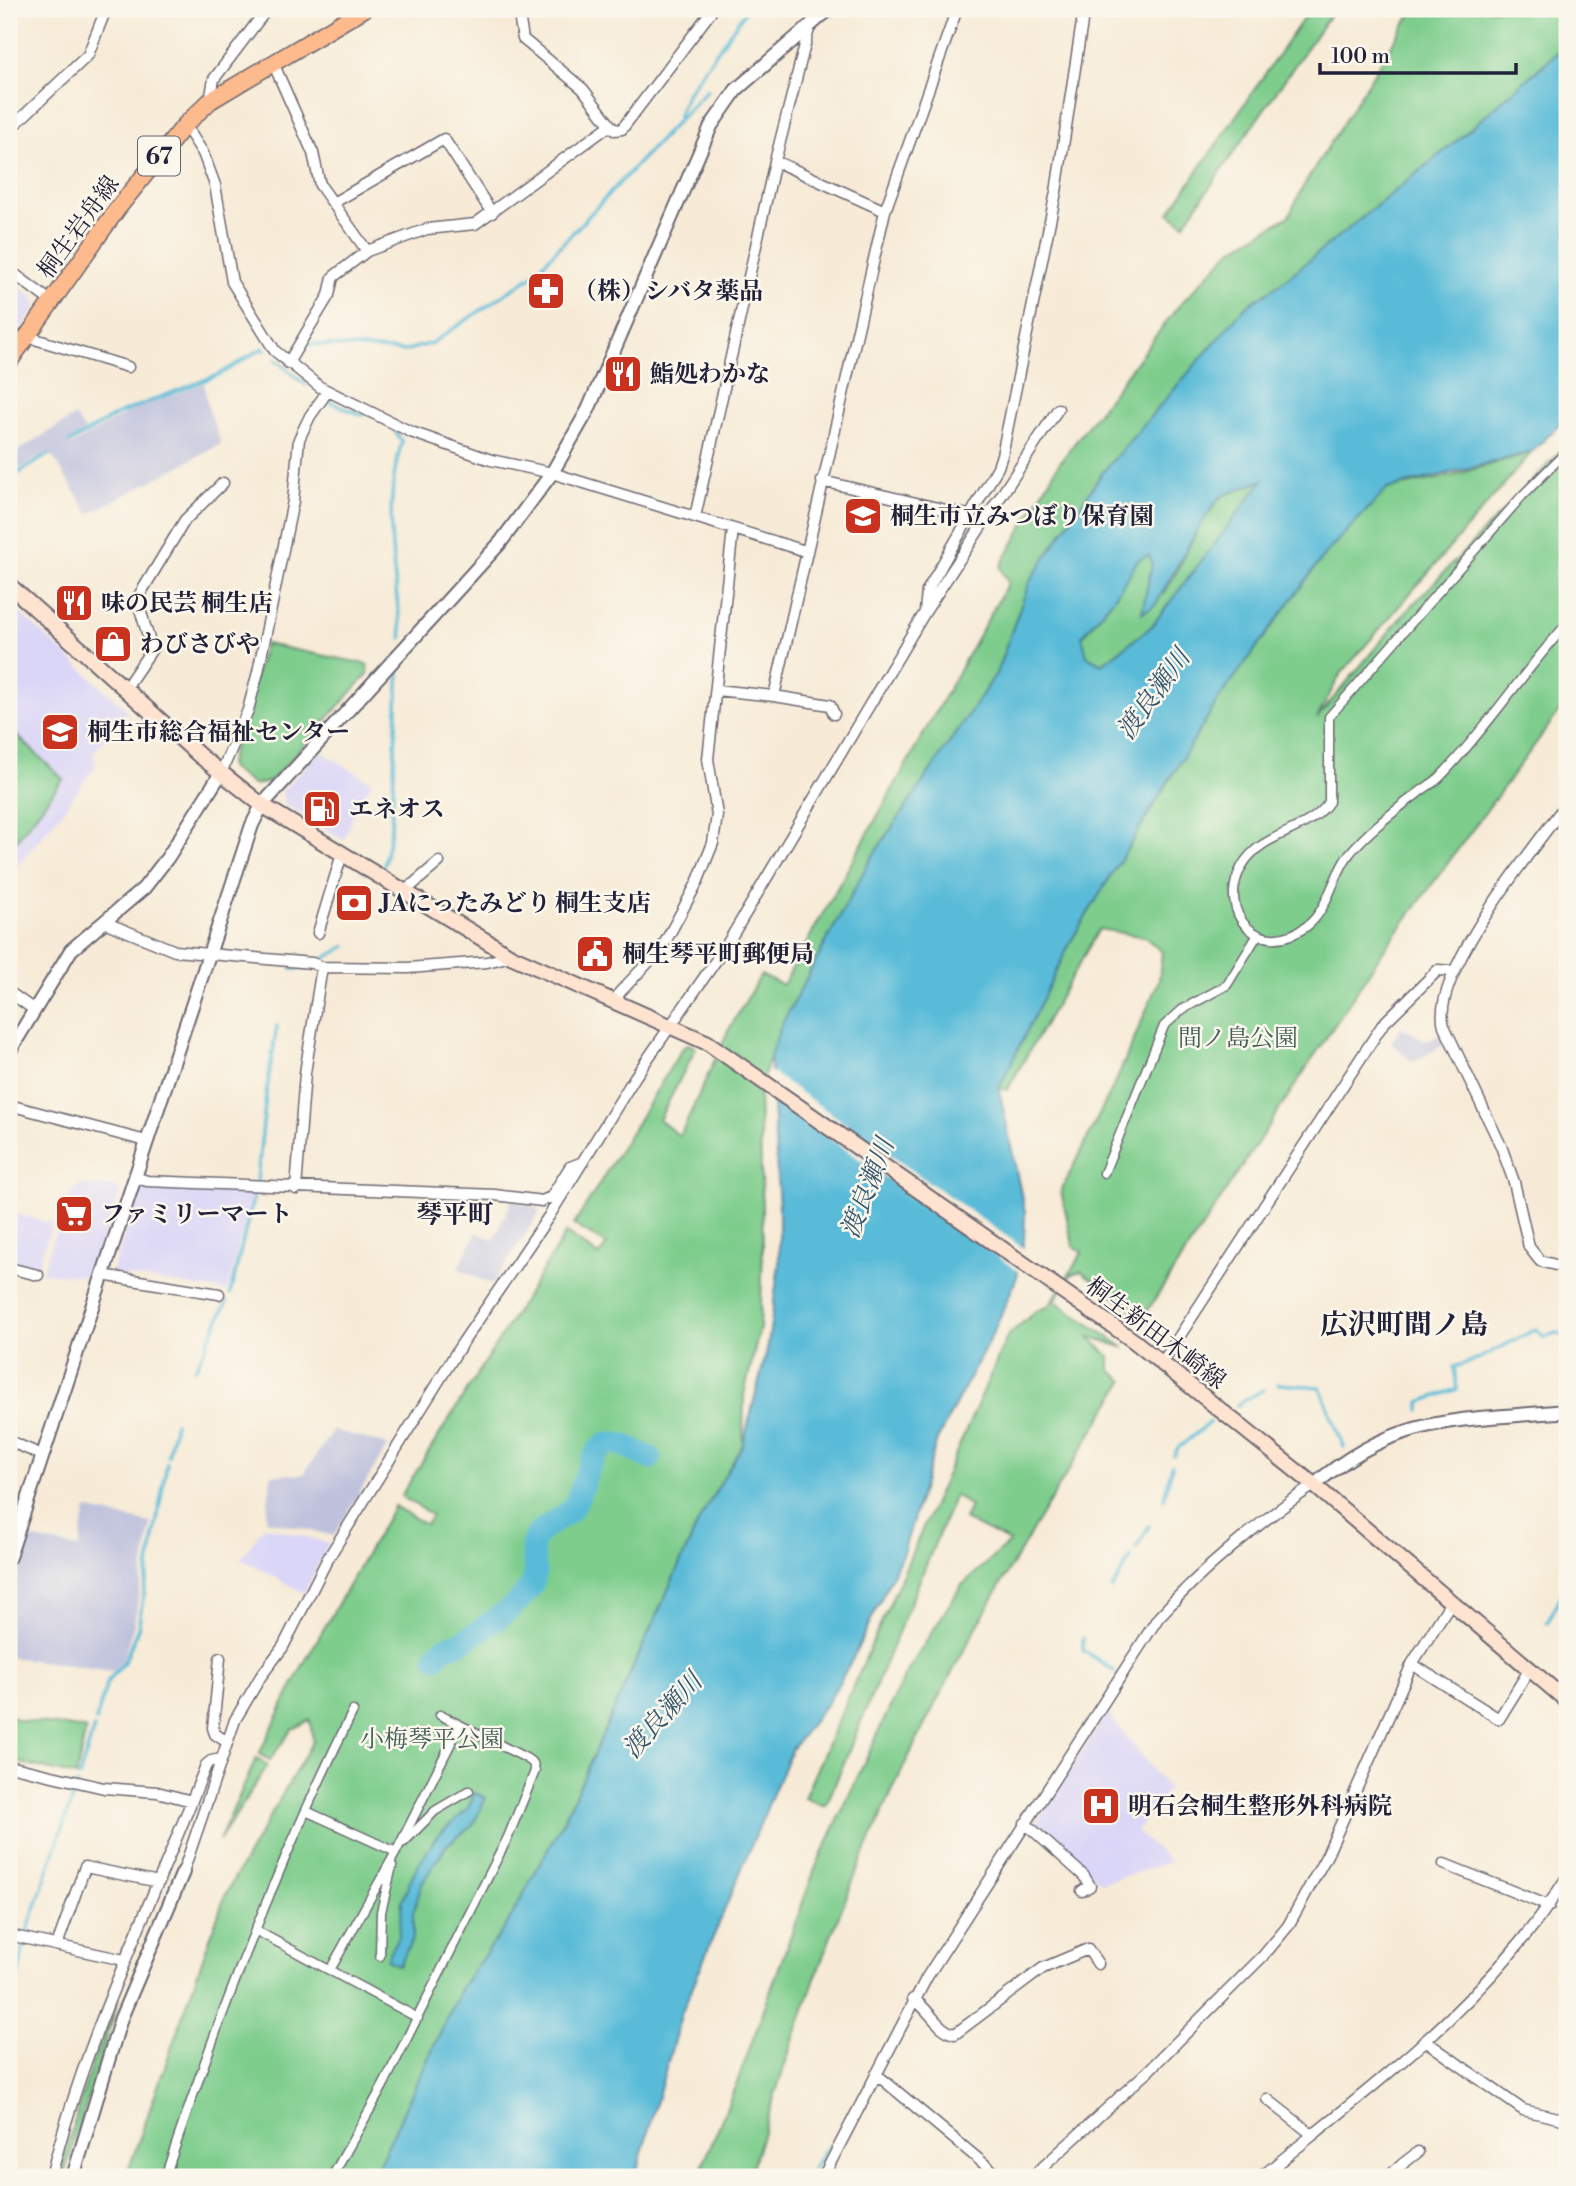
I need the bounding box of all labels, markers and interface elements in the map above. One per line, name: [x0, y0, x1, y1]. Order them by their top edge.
scale bar: [1320, 32, 1516, 76]
text: 100 m: [1331, 44, 1390, 70]
road number: 67: [138, 136, 180, 176]
street label: 桐生岩舟線: [31, 170, 126, 285]
pharmacy icon: （株）シバタ薬品: [525, 270, 567, 312]
place label: （株）シバタ薬品: [573, 277, 763, 307]
restaurant icon: 鮨処わかな: [602, 353, 644, 395]
place label: 鮨処わかな: [650, 360, 770, 390]
school or university icon: 桐生市立みつぼり保育園: [842, 495, 884, 537]
place label: 桐生市立みつぼり保育園: [890, 502, 1154, 532]
restaurant icon: 味の民芸 桐生店: [53, 582, 95, 624]
place label: 味の民芸 桐生店: [101, 589, 273, 619]
shop icon: わびさびや: [92, 623, 134, 665]
place label: わびさびや: [140, 630, 260, 660]
water label: 渡良瀬川: [1110, 641, 1199, 746]
school or university icon: 桐生市総合福祉センター: [39, 711, 81, 753]
place label: 桐生市総合福祉センター: [87, 718, 350, 748]
fuel station icon: エネオス: [301, 788, 343, 830]
place label: エネオス: [349, 795, 445, 825]
bank icon: JAにったみどり 桐生支店: [333, 882, 375, 924]
place label: JAにったみどり 桐生支店: [378, 889, 651, 919]
public building icon: 桐生琴平町郵便局: [574, 933, 616, 975]
place label: 桐生琴平町郵便局: [622, 940, 814, 970]
park label: 間ノ島公園: [1178, 1024, 1298, 1054]
water label: 渡良瀬川: [834, 1131, 903, 1243]
supermarket icon: ファミリーマート: [53, 1193, 95, 1235]
district label: 琴平町: [416, 1199, 494, 1231]
place label: ファミリーマート: [101, 1200, 293, 1230]
street label: 桐生新田木崎線: [1079, 1271, 1232, 1396]
district label: 広沢町間ノ島: [1320, 1308, 1488, 1343]
water label: 渡良瀬川: [616, 1664, 711, 1765]
park label: 小梅琴平公園: [360, 1725, 504, 1755]
hospital icon: 明石会桐生整形外科病院: [1080, 1785, 1122, 1827]
place label: 明石会桐生整形外科病院: [1128, 1792, 1392, 1822]

